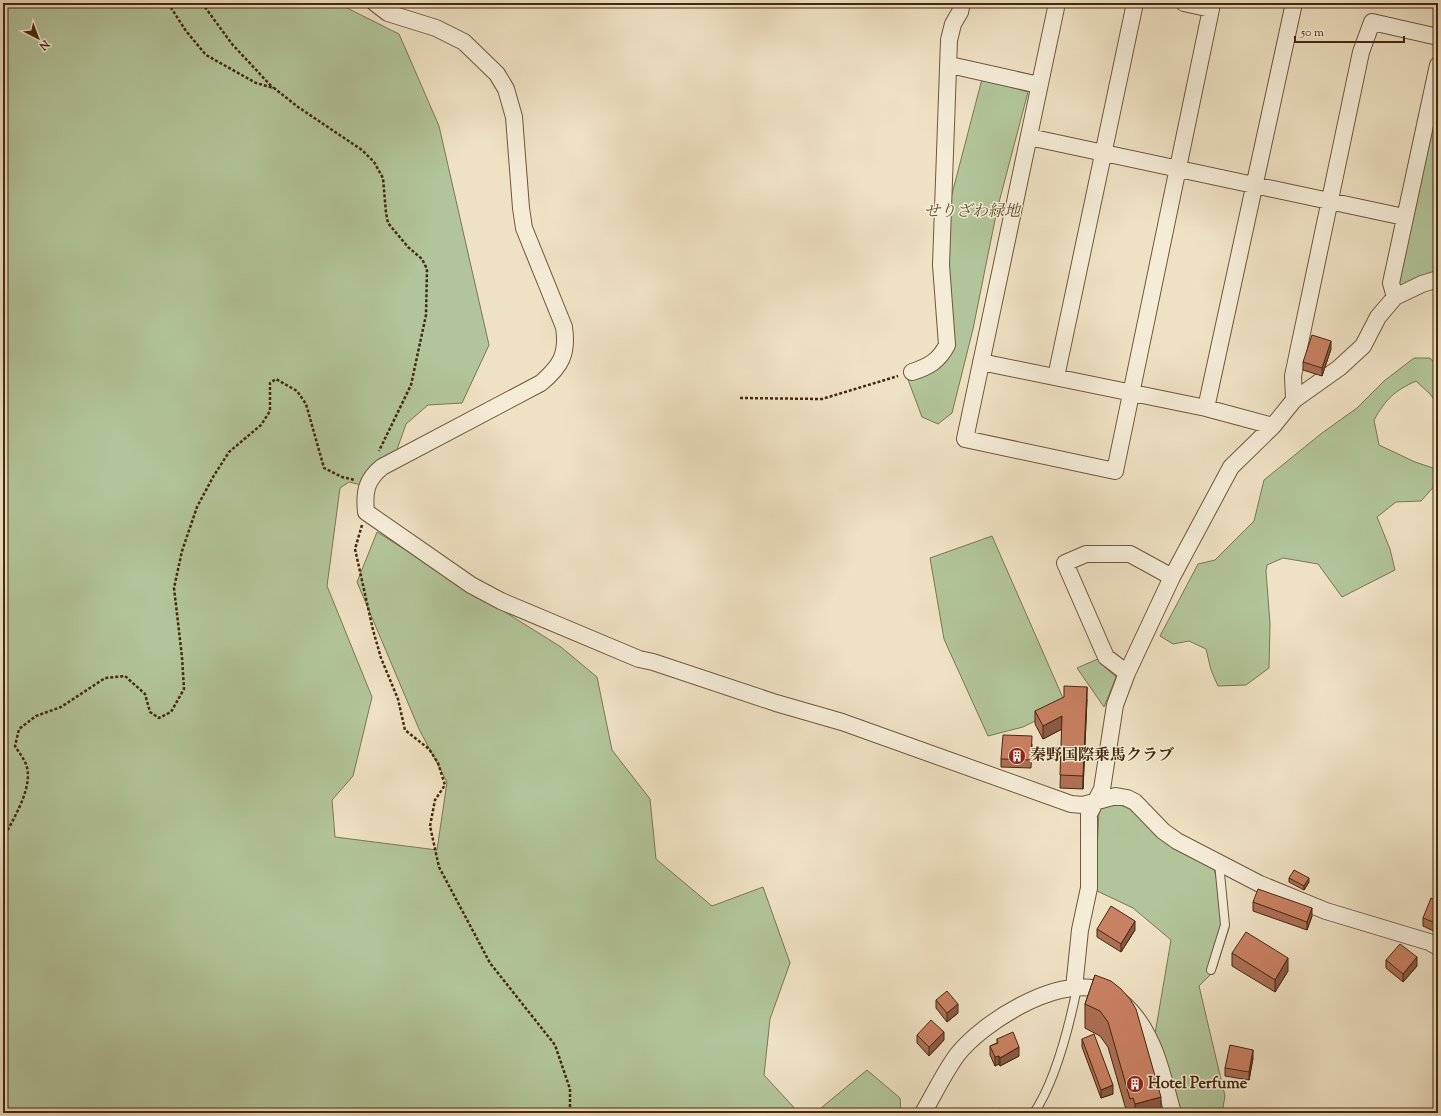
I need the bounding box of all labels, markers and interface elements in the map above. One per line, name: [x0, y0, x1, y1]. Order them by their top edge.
north arrow: [18, 18, 58, 58]
scale bar: [1295, 18, 1404, 44]
text: 50 m: [1300, 24, 1324, 42]
text: N: [35, 35, 53, 54]
park label: せりざわ緑地: [924, 201, 1022, 224]
place label: 秦野国際乗馬クラブ: [1030, 745, 1174, 768]
building icon: 秦野国際乗馬クラブ: [1007, 746, 1027, 766]
place label: Hotel Perfume: [1148, 1073, 1248, 1096]
building icon: Hotel Perfume: [1125, 1074, 1145, 1094]

